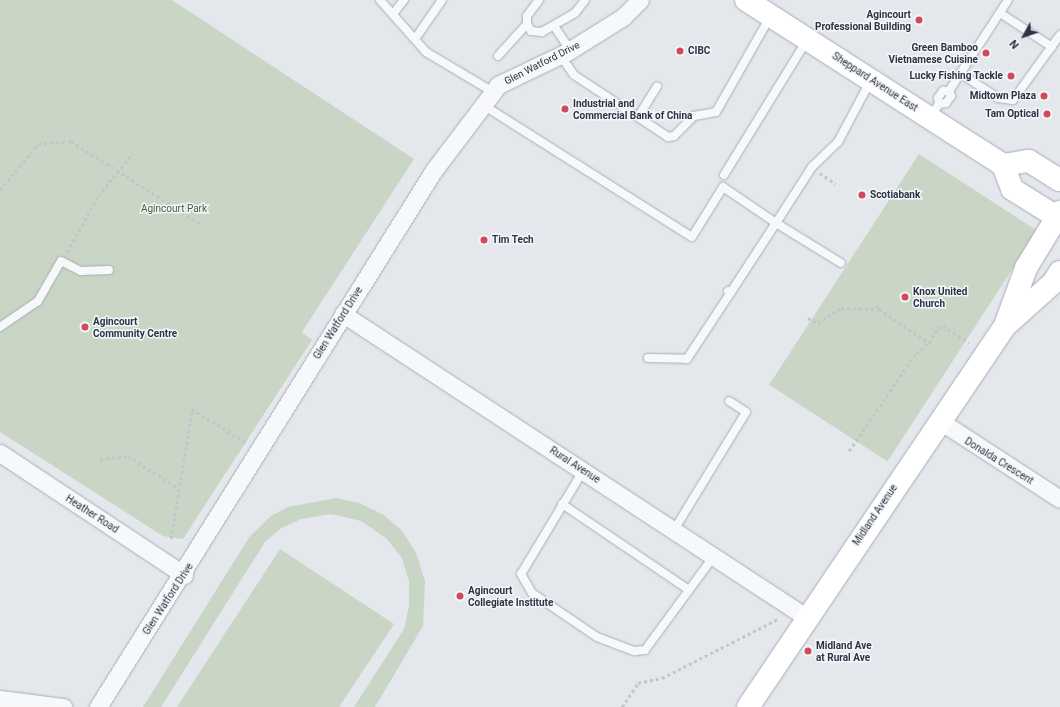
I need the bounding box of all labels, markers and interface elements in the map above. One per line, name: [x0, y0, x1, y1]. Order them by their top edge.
place label: Agincourt Professional Building: [815, 8, 911, 32]
marker: Agincourt Professional Building: [914, 15, 924, 25]
north arrow: [1004, 16, 1044, 56]
text: N: [1007, 37, 1022, 51]
street label: Glen Watford Drive: [502, 39, 582, 87]
place label: Green Bamboo Vietnamese Cuisine: [888, 41, 978, 64]
place label: CIBC: [688, 45, 710, 57]
marker: CIBC: [675, 46, 685, 56]
marker: Green Bamboo Vietnamese Cuisine: [981, 48, 991, 58]
street label: Sheppard Avenue East: [830, 50, 920, 114]
place label: Lucky Fishing Tackle: [909, 70, 1003, 82]
marker: Lucky Fishing Tackle: [1006, 71, 1016, 81]
place label: Midtown Plaza: [970, 90, 1036, 102]
marker: Midtown Plaza: [1039, 91, 1049, 101]
place label: Industrial and Commercial Bank of China: [573, 97, 692, 120]
marker: Industrial and Commercial Bank of China: [560, 104, 570, 114]
place label: Tam Optical: [985, 108, 1039, 120]
marker: Tam Optical: [1042, 109, 1052, 119]
place label: Scotiabank: [870, 189, 920, 201]
marker: Scotiabank: [857, 190, 867, 200]
park label: Agincourt Park: [141, 203, 207, 215]
place label: Tim Tech: [492, 234, 534, 246]
marker: Tim Tech: [479, 235, 489, 245]
street label: Glen Watford Drive: [311, 285, 365, 361]
place label: Knox United Church: [913, 285, 967, 308]
marker: Knox United Church: [900, 292, 910, 302]
place label: Agincourt Community Centre: [93, 315, 177, 338]
marker: Agincourt Community Centre: [80, 322, 90, 332]
street label: Donalda Crescent: [962, 435, 1036, 487]
street label: Rural Avenue: [547, 444, 603, 486]
street label: Midland Avenue: [850, 482, 900, 548]
street label: Heather Road: [63, 492, 121, 536]
street label: Glen Watford Drive: [140, 561, 196, 637]
place label: Agincourt Collegiate Institute: [468, 584, 553, 608]
marker: Agincourt Collegiate Institute: [455, 591, 465, 601]
place label: Midland Ave at Rural Ave: [816, 639, 872, 662]
marker: Midland Ave at Rural Ave: [803, 646, 813, 656]

